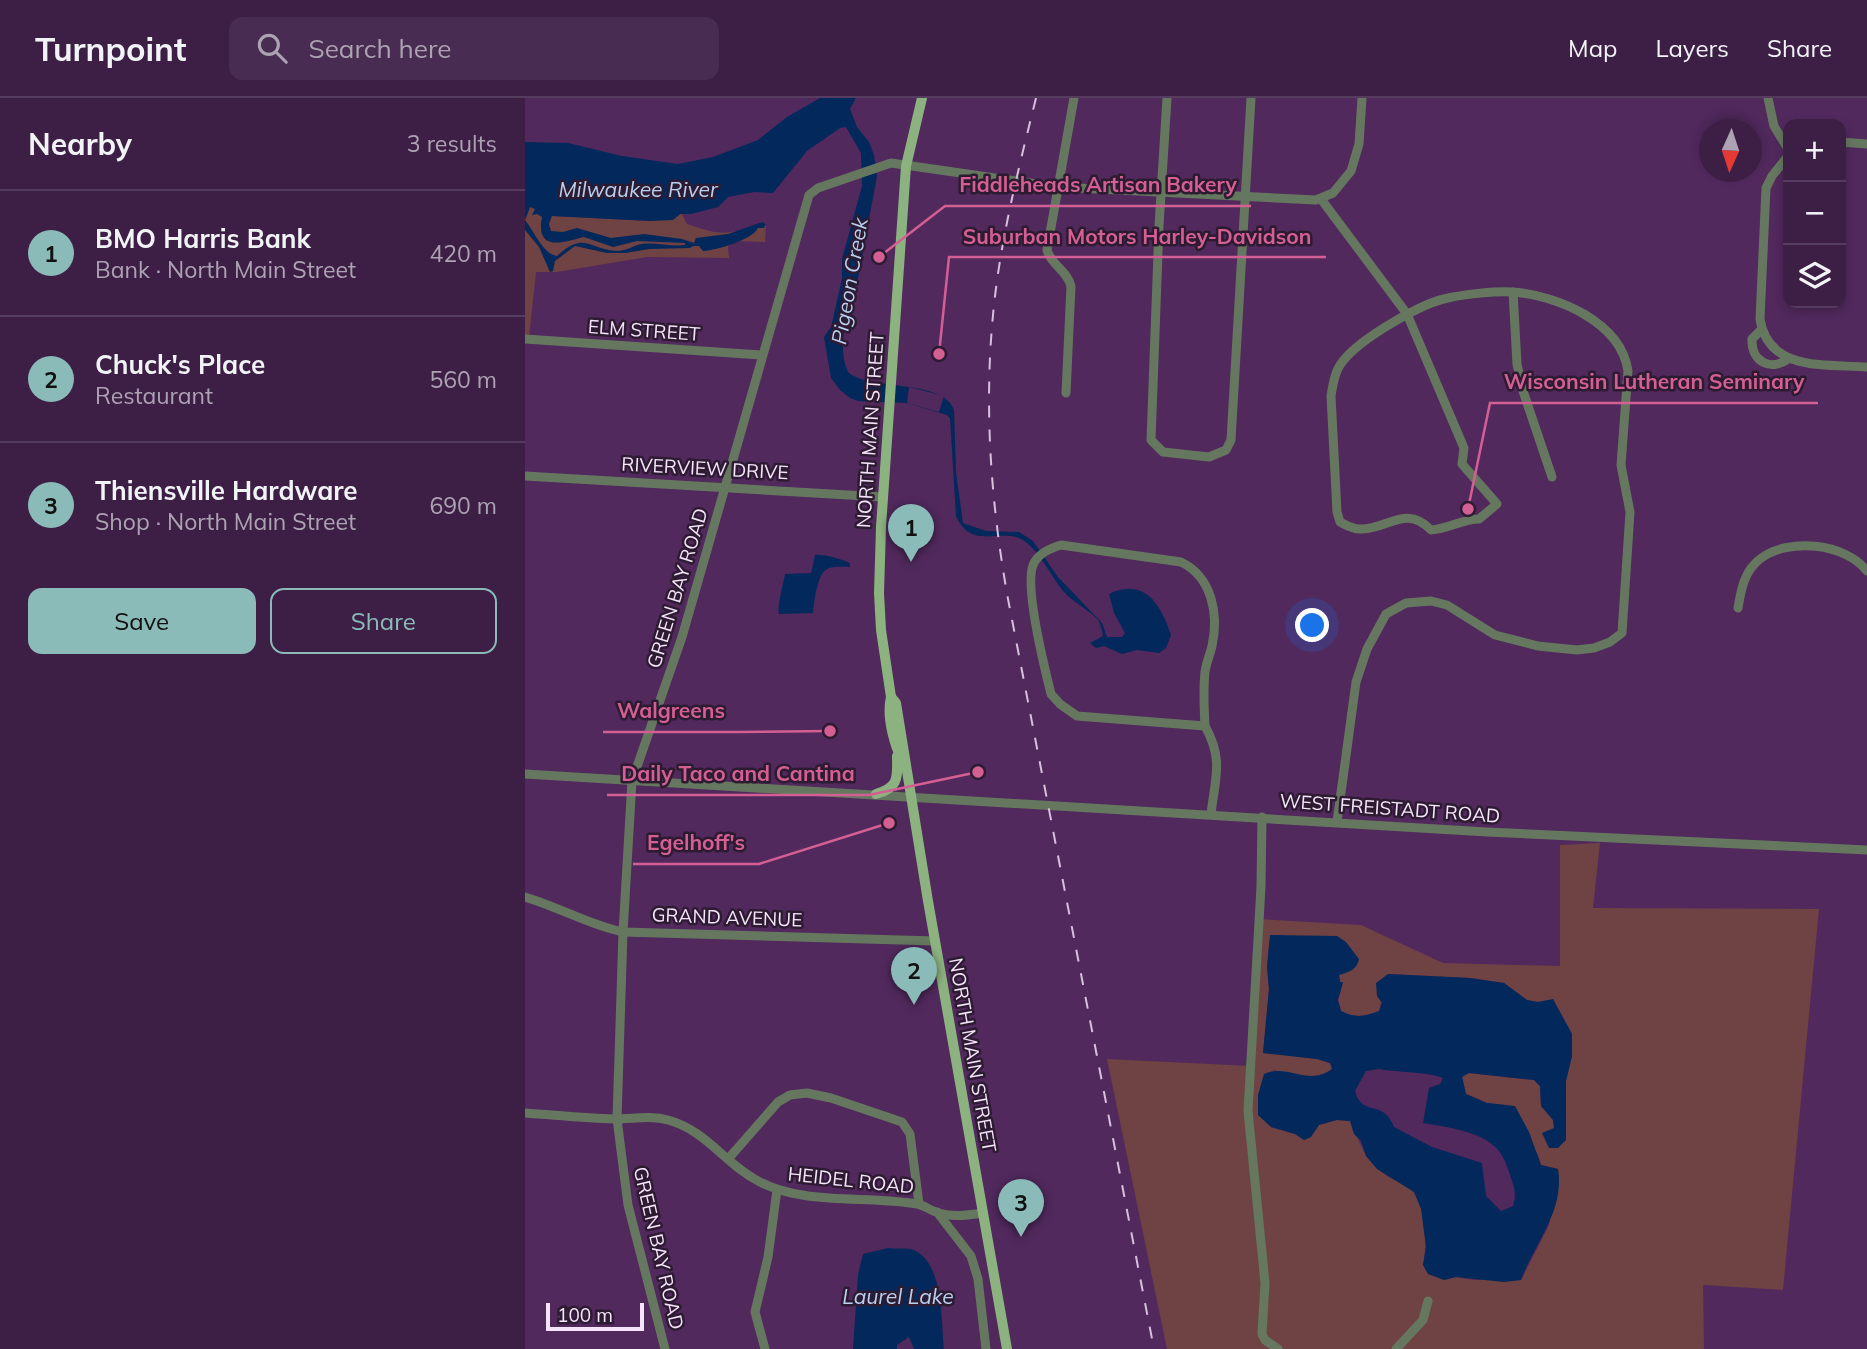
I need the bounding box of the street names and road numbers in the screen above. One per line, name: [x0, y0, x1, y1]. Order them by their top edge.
street label: ELM STREET: [587, 314, 701, 346]
street label: NORTH MAIN STREET: [851, 331, 889, 529]
street label: RIVERVIEW DRIVE: [621, 452, 789, 484]
street label: GREEN BAY ROAD: [641, 505, 713, 671]
street label: WEST FREISTADT ROAD: [1279, 788, 1501, 828]
street label: GRAND AVENUE: [651, 902, 803, 932]
street label: NORTH MAIN STREET: [944, 956, 1002, 1154]
street label: HEIDEL ROAD: [787, 1161, 915, 1199]
street label: GREEN BAY ROAD: [629, 1164, 689, 1332]

